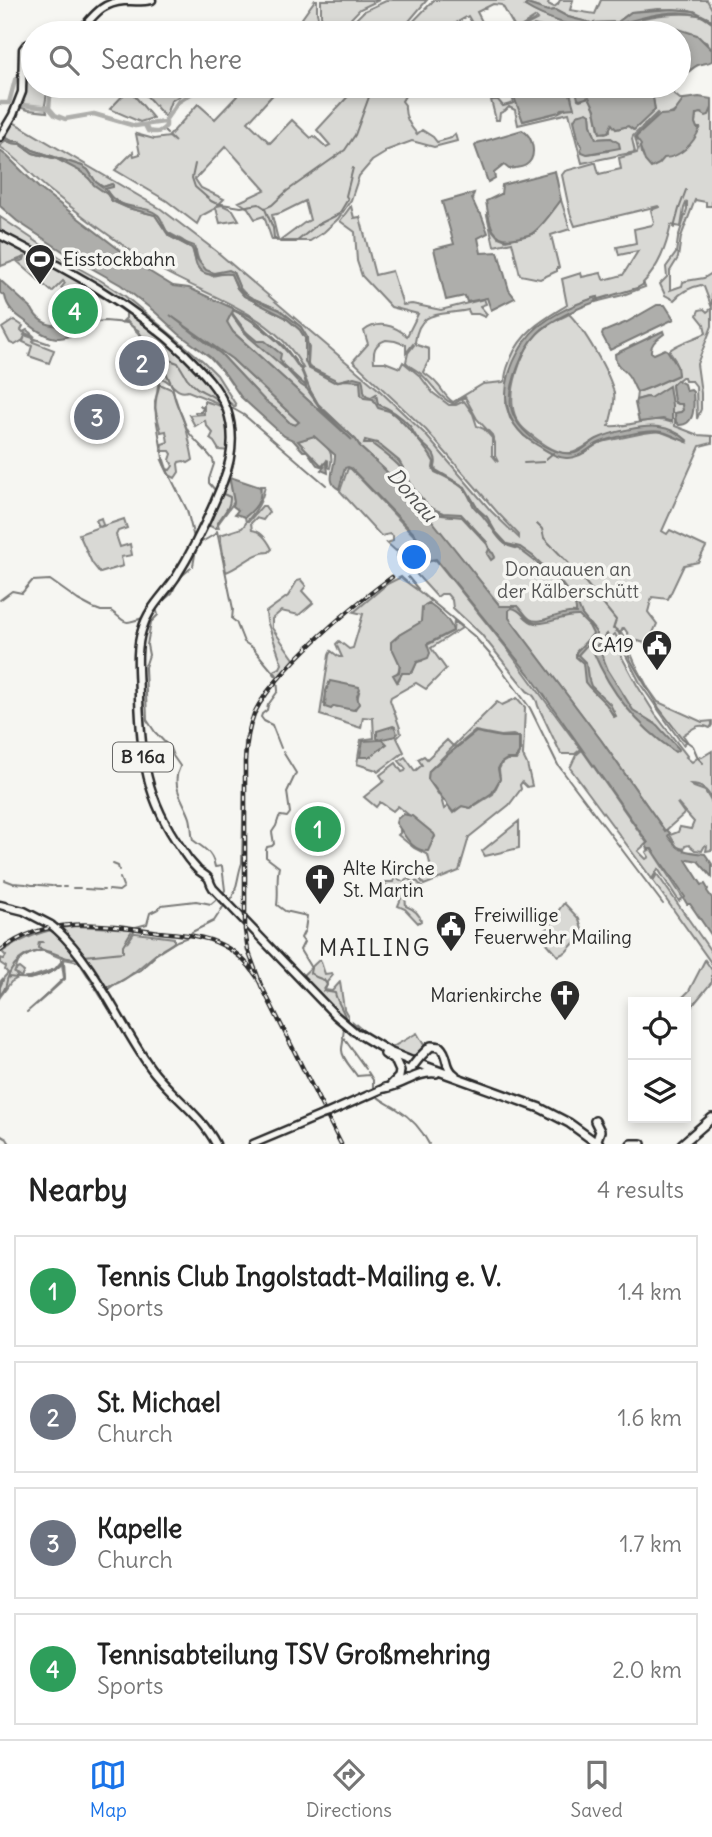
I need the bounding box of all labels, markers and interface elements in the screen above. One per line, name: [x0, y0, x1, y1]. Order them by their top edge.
search box: [21, 21, 691, 98]
icon: search: [45, 41, 83, 79]
text: Search here: [101, 43, 242, 76]
sports icon: Eisstockbahn: [23, 242, 57, 286]
place label: Eisstockbahn: [63, 247, 175, 271]
pin: 4: [52, 285, 98, 337]
pin: 2: [119, 337, 165, 389]
pin: 3: [74, 391, 120, 443]
water label: Donau: [382, 462, 444, 529]
your location: [397, 540, 431, 574]
park label: Donauauen an der Kälberschütt: [497, 557, 639, 603]
public building icon: CA19: [640, 628, 674, 672]
place label: CA19: [591, 633, 634, 657]
road number: B 16a: [113, 742, 173, 772]
pin: 1: [295, 803, 341, 855]
place label: Alte Kirche St. Martin: [343, 856, 435, 902]
church icon: Alte Kirche St. Martin: [303, 862, 337, 906]
place label: Freiwillige Feuerwehr Mailing: [474, 903, 632, 949]
public building icon: Freiwillige Feuerwehr Mailing: [434, 909, 468, 953]
district label: MAILING: [319, 933, 431, 962]
church icon: Marienkirche: [548, 978, 582, 1022]
place label: Marienkirche: [430, 983, 542, 1007]
map controls: [628, 997, 691, 1123]
button: locate: [628, 997, 691, 1060]
button: layers: [628, 1060, 691, 1123]
text: Nearby: [28, 1171, 128, 1209]
text: 4 results: [597, 1175, 684, 1204]
text: Tennis Club Ingolstadt-Mailing e. V.: [97, 1260, 501, 1293]
text: 1: [48, 1277, 58, 1306]
text: 1.4 km: [618, 1277, 682, 1306]
text: Sports: [97, 1293, 163, 1322]
text: St. Michael: [97, 1386, 221, 1419]
text: 2: [47, 1403, 59, 1432]
text: 1.6 km: [617, 1403, 682, 1432]
text: Church: [97, 1419, 173, 1448]
text: Kapelle: [97, 1512, 182, 1545]
text: 3: [46, 1529, 60, 1558]
text: 1.7 km: [619, 1529, 682, 1558]
text: Church: [97, 1545, 173, 1574]
text: Tennisabteilung TSV Großmehring: [97, 1638, 491, 1671]
text: 4: [46, 1655, 60, 1684]
text: 2.0 km: [612, 1655, 682, 1684]
text: Sports: [97, 1671, 163, 1700]
tab: Map: [89, 1756, 127, 1822]
tab: Directions: [306, 1756, 392, 1822]
tab: Saved: [571, 1756, 623, 1822]

